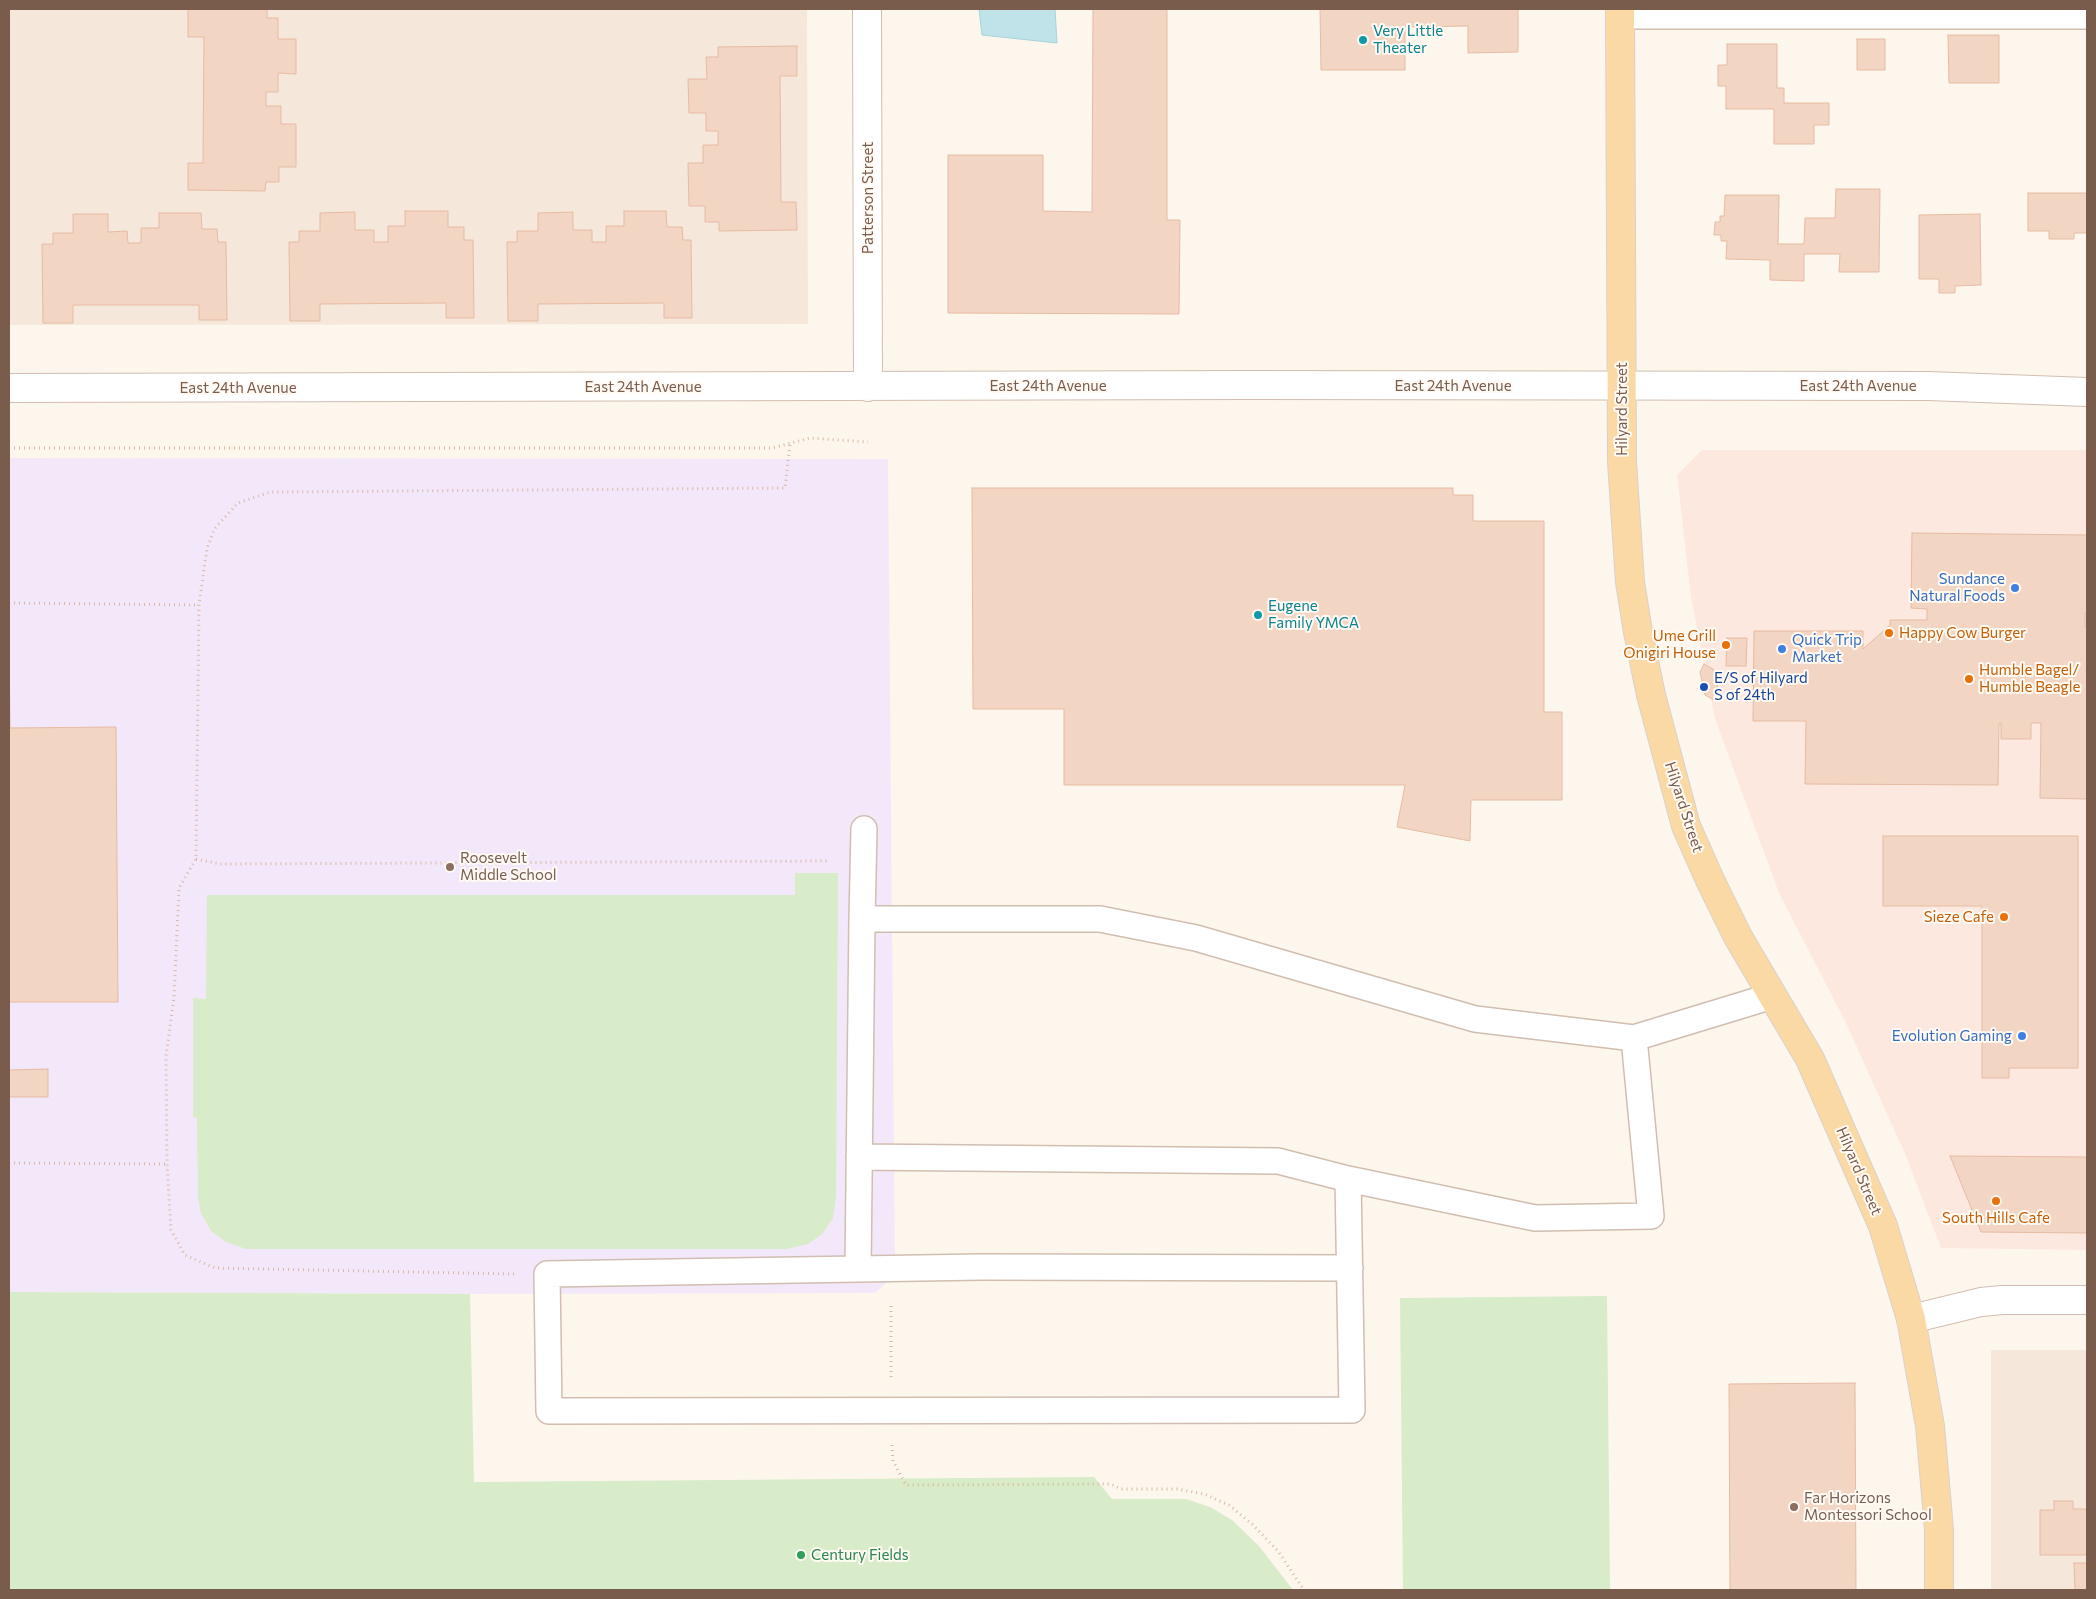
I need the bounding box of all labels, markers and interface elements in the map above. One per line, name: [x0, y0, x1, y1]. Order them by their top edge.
place label: Very Little Theater: [1373, 22, 1443, 57]
marker: Very Little Theater: [1357, 34, 1369, 46]
street label: Patterson Street: [859, 142, 877, 254]
street label: Hilyard Street: [1613, 362, 1631, 456]
street label: East 24th Avenue: [989, 377, 1107, 395]
street label: East 24th Avenue: [1394, 377, 1512, 395]
street label: East 24th Avenue: [1799, 377, 1917, 395]
street label: East 24th Avenue: [584, 378, 702, 396]
street label: East 24th Avenue: [179, 379, 297, 397]
place label: Sundance Natural Foods: [1909, 570, 2005, 605]
marker: Sundance Natural Foods: [2009, 582, 2021, 594]
place label: Eugene Family YMCA: [1268, 597, 1359, 632]
marker: Eugene Family YMCA: [1252, 609, 1264, 621]
place label: Happy Cow Burger: [1899, 624, 2026, 642]
place label: Ume Grill Onigiri House: [1623, 627, 1716, 662]
marker: Happy Cow Burger: [1883, 627, 1895, 639]
place label: Quick Trip Market: [1792, 631, 1862, 666]
marker: Ume Grill Onigiri House: [1720, 639, 1732, 651]
marker: Quick Trip Market: [1776, 643, 1788, 655]
place label: Humble Bagel/ Humble Beagle: [1979, 661, 2080, 696]
place label: E/S of Hilyard S of 24th: [1714, 669, 1808, 704]
marker: Humble Bagel/ Humble Beagle: [1963, 673, 1975, 685]
marker: E/S of Hilyard S of 24th: [1698, 681, 1710, 693]
street label: Hilyard Street: [1661, 760, 1707, 854]
place label: Roosevelt Middle School: [460, 849, 557, 884]
marker: Roosevelt Middle School: [444, 861, 456, 873]
place label: Sieze Cafe: [1924, 908, 1994, 926]
marker: Sieze Cafe: [1998, 911, 2010, 923]
place label: Evolution Gaming: [1892, 1027, 2012, 1045]
marker: Evolution Gaming: [2016, 1030, 2028, 1042]
street label: Hilyard Street: [1832, 1124, 1886, 1218]
marker: South Hills Cafe: [1990, 1195, 2002, 1207]
place label: South Hills Cafe: [1942, 1209, 2050, 1227]
place label: Far Horizons Montessori School: [1804, 1489, 1932, 1524]
marker: Far Horizons Montessori School: [1788, 1501, 1800, 1513]
place label: Century Fields: [811, 1546, 909, 1564]
marker: Century Fields: [795, 1549, 807, 1561]

